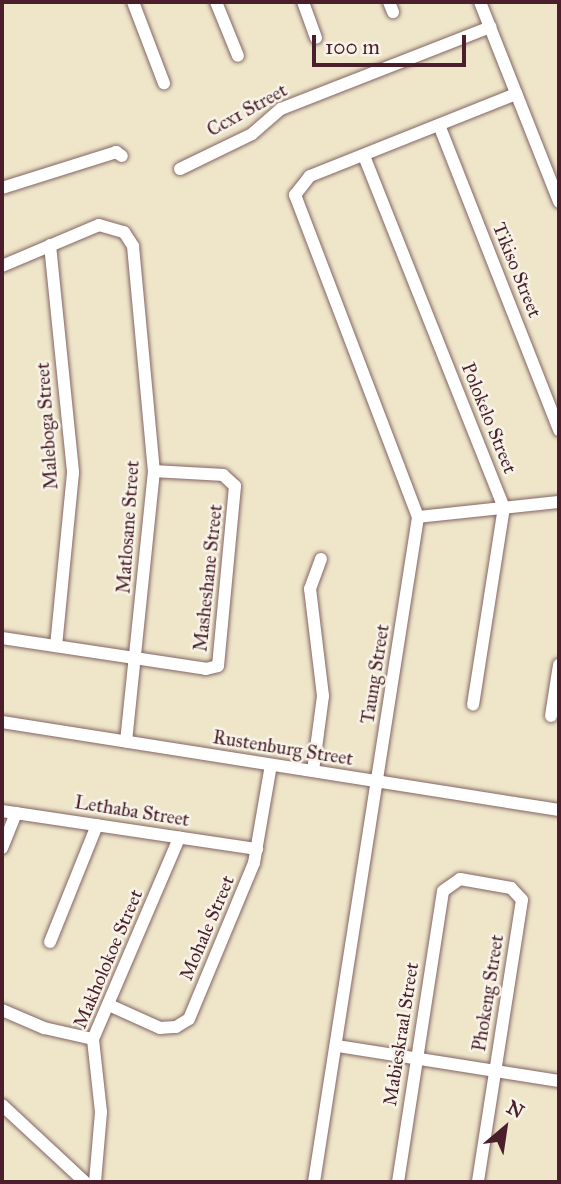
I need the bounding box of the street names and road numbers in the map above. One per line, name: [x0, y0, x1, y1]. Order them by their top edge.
street label: Ccx1 Street: [203, 79, 291, 141]
street label: Tikiso Street: [488, 219, 546, 321]
street label: Polokelo Street: [456, 359, 522, 477]
street label: Maleboga Street: [31, 361, 63, 491]
street label: Matlosane Street: [112, 460, 144, 594]
street label: Masheshane Street: [189, 503, 227, 653]
street label: Taung Street: [356, 623, 394, 725]
street label: Rustenburg Street: [211, 726, 355, 770]
street label: Lethaba Street: [73, 791, 191, 831]
street label: Mohale Street: [175, 872, 239, 984]
street label: Makholokoe Street: [68, 886, 148, 1032]
street label: Phokeng Street: [468, 933, 508, 1053]
street label: Mabieskraal Street: [378, 961, 424, 1107]

